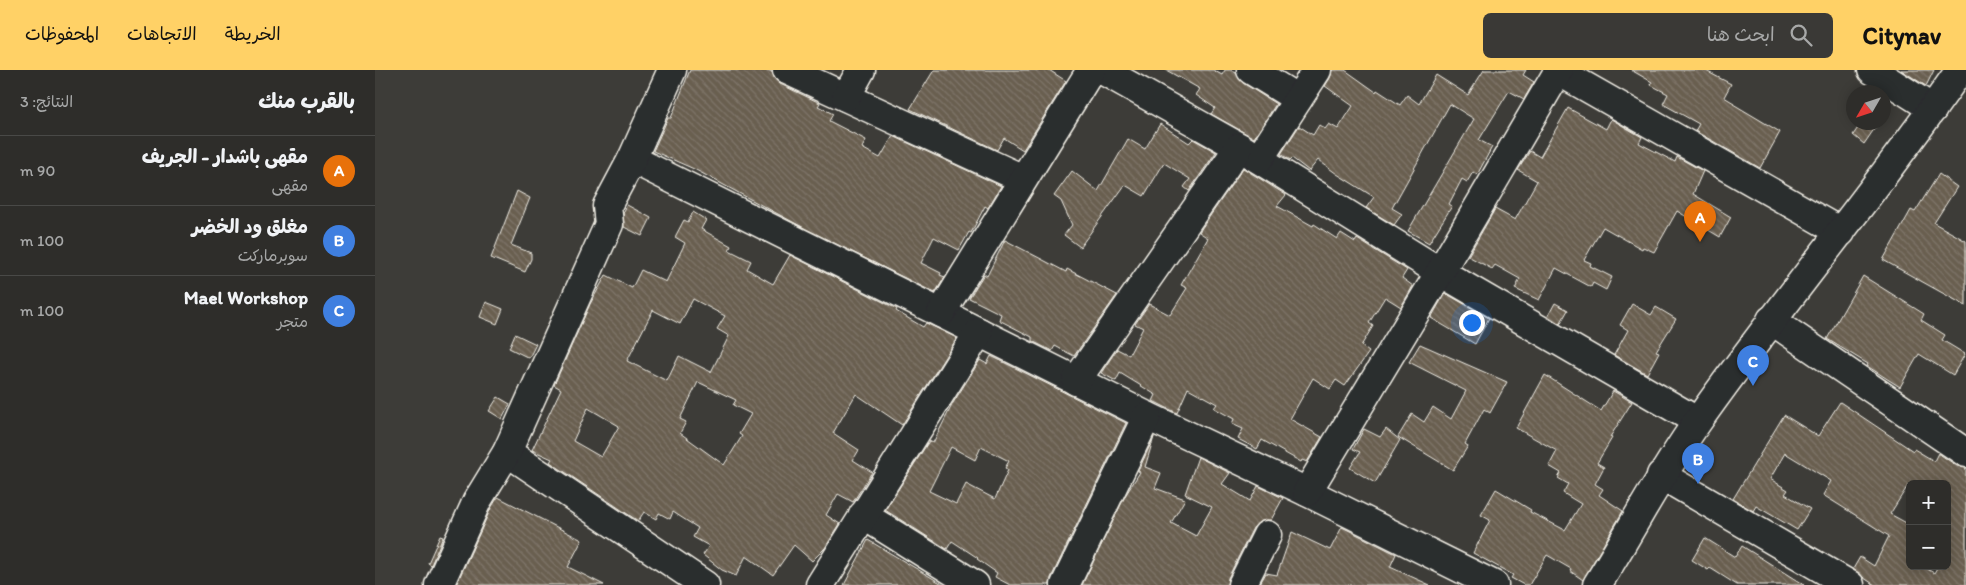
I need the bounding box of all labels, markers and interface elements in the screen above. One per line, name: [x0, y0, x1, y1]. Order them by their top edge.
search box: [1483, 13, 1833, 58]
icon: search: [1787, 21, 1815, 49]
text: Citynav: [1863, 21, 1941, 50]
text: المحفوظات: [25, 23, 99, 45]
text: الاتجاهات: [127, 23, 197, 45]
text: الخريطة: [225, 23, 281, 45]
text: ابحث هنا: [1707, 23, 1775, 46]
north arrow: [1846, 85, 1891, 130]
text: بالقرب منك: [258, 88, 355, 113]
text: النتائج: 3: [20, 92, 73, 111]
text: مقهى باشدار - الجريف: [142, 145, 308, 168]
text: 90 m: [20, 161, 55, 180]
text: A: [334, 161, 344, 180]
text: مقهى: [271, 176, 308, 195]
pin: A: [1684, 201, 1716, 242]
text: مغلق ود الخضر: [192, 215, 308, 238]
text: 100 m: [20, 231, 64, 250]
text: B: [334, 231, 344, 250]
text: سوبرماركت: [238, 246, 308, 265]
text: Mael Workshop: [184, 286, 308, 309]
text: 100 m: [20, 301, 64, 320]
text: C: [334, 301, 344, 320]
your location: [1459, 310, 1485, 336]
text: متجر: [277, 312, 308, 331]
pin: C: [1737, 345, 1769, 386]
pin: B: [1682, 443, 1714, 484]
map controls: [1906, 480, 1951, 570]
button: +: [1906, 480, 1951, 525]
button: −: [1906, 525, 1951, 570]

